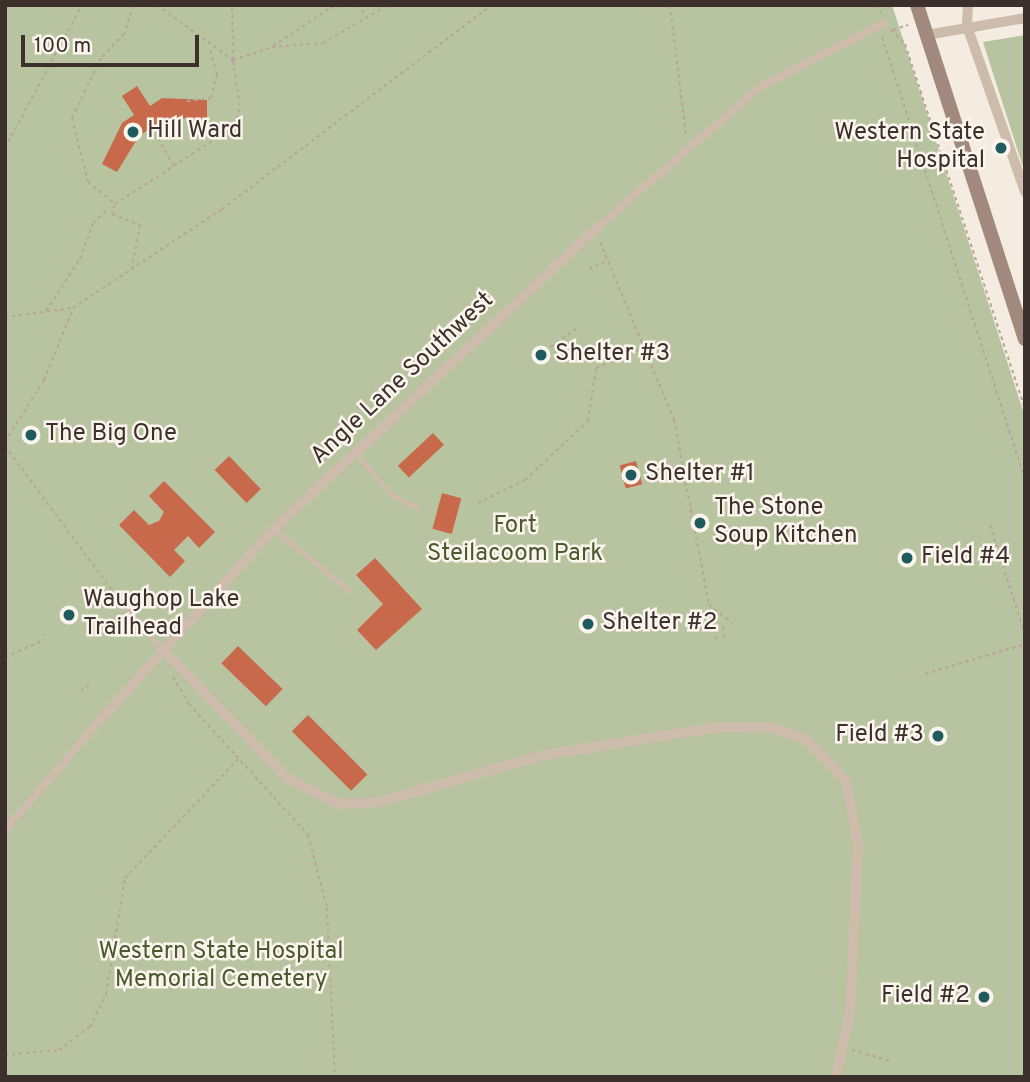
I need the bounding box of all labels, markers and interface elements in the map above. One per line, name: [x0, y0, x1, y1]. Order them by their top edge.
scale bar: [24, 21, 203, 65]
text: 100 m: [34, 33, 91, 60]
place label: Hill Ward: [147, 118, 243, 146]
place label: Western State Hospital: [834, 120, 985, 176]
marker: Hill Ward: [125, 124, 141, 140]
marker: Western State Hospital: [991, 138, 1011, 158]
street label: Angle Lane Southwest: [306, 287, 500, 471]
place label: Shelter #3: [555, 341, 670, 369]
marker: Shelter #3: [533, 347, 549, 363]
place label: The Big One: [45, 421, 177, 449]
marker: The Big One: [23, 427, 39, 443]
place label: Shelter #1: [645, 461, 755, 489]
marker: Shelter #1: [623, 467, 639, 483]
place label: The Stone Soup Kitchen: [714, 495, 858, 551]
park label: Fort Steilacoom Park: [427, 513, 603, 569]
marker: The Stone Soup Kitchen: [692, 515, 708, 531]
place label: Field #4: [921, 544, 1010, 572]
marker: Field #4: [899, 550, 915, 566]
place label: Waughop Lake Trailhead: [83, 587, 239, 643]
marker: Waughop Lake Trailhead: [61, 607, 77, 623]
place label: Shelter #2: [602, 610, 717, 638]
marker: Shelter #2: [580, 616, 596, 632]
place label: Field #3: [835, 722, 924, 750]
marker: Field #3: [930, 728, 946, 744]
park label: Western State Hospital Memorial Cemetery: [99, 939, 343, 995]
place label: Field #2: [881, 983, 970, 1011]
marker: Field #2: [976, 989, 992, 1005]

